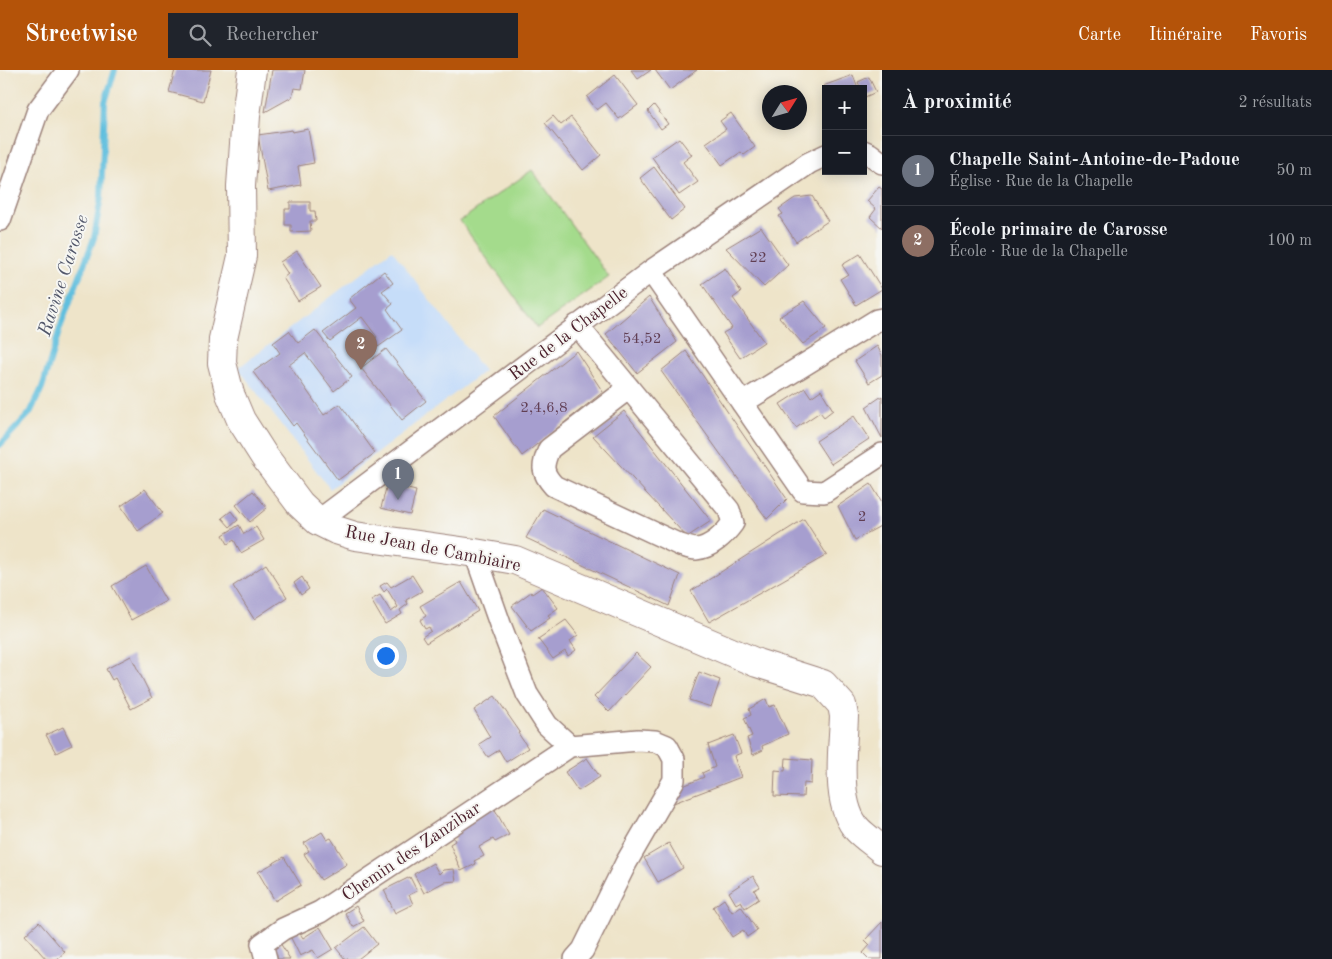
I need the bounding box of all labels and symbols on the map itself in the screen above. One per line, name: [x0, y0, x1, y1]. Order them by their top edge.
north arrow: [762, 85, 807, 130]
water label: Ravine Carosse: [36, 213, 93, 340]
house number: 22: [749, 251, 767, 266]
street label: Rue de la Chapelle: [506, 283, 631, 384]
pin: 2: [345, 329, 377, 370]
house number: 54,52: [622, 332, 662, 347]
house number: 2,4,6,8: [520, 401, 568, 416]
pin: 1: [382, 459, 414, 500]
house number: 2: [858, 510, 866, 525]
street label: Rue Jean de Cambiaire: [343, 523, 522, 575]
your location: [373, 643, 399, 669]
street label: Chemin des Zanzibar: [339, 798, 485, 905]

